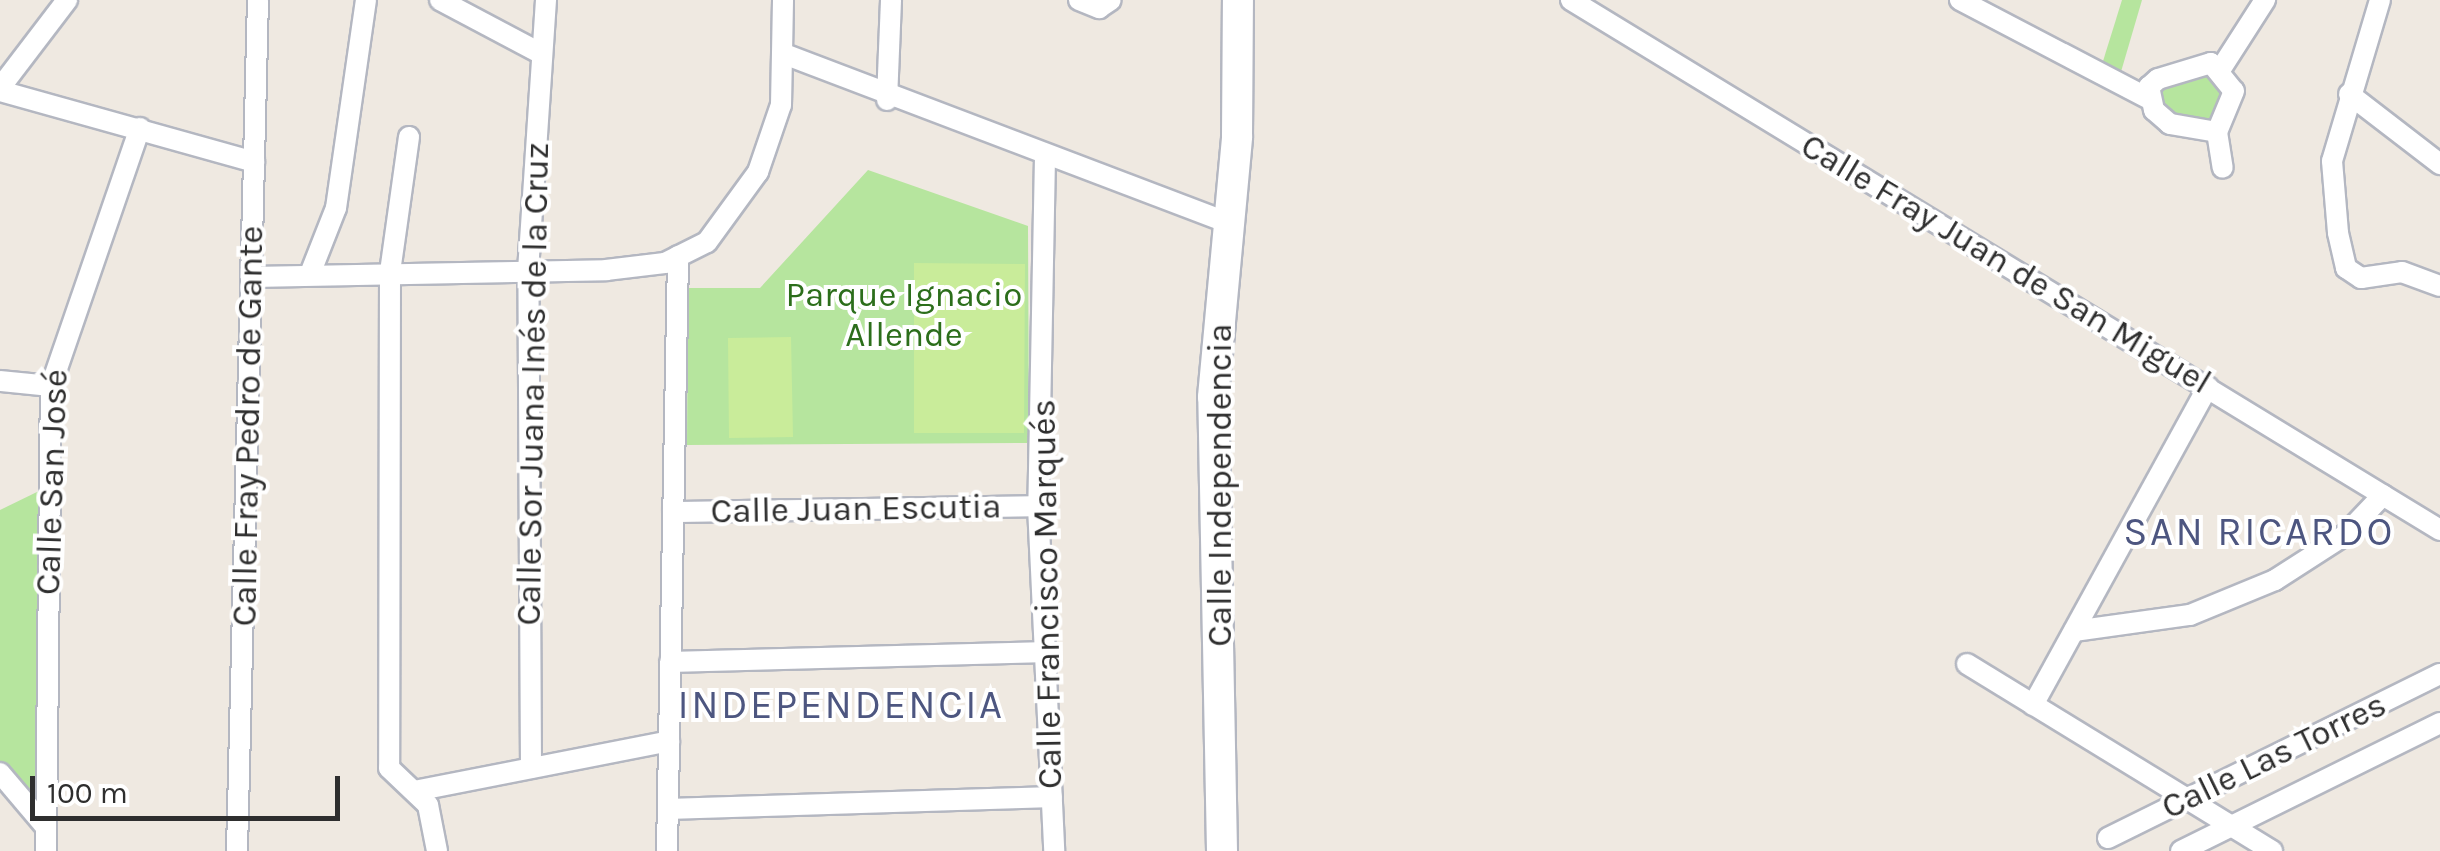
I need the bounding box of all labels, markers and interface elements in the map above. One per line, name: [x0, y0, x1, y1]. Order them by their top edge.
street label: Calle Fray Juan de San Miguel: [1793, 125, 2219, 403]
street label: Calle Sor Juana Inés de la Cruz: [508, 142, 558, 626]
street label: Calle Fray Pedro de Gante: [224, 225, 272, 627]
park label: Parque Ignacio Allende: [786, 274, 1022, 356]
street label: Calle Independencia: [1199, 323, 1241, 647]
street label: Calle San José: [27, 368, 77, 596]
street label: Calle Francisco Marqués: [1023, 399, 1071, 789]
street label: Calle Juan Escutia: [710, 485, 1002, 533]
district label: SAN RICARDO: [2123, 508, 2395, 556]
district label: INDEPENDENCIA: [678, 681, 1004, 729]
street label: Calle Las Torres: [2155, 684, 2393, 828]
scale bar: [35, 756, 345, 818]
text: 100 m: [47, 775, 128, 811]

